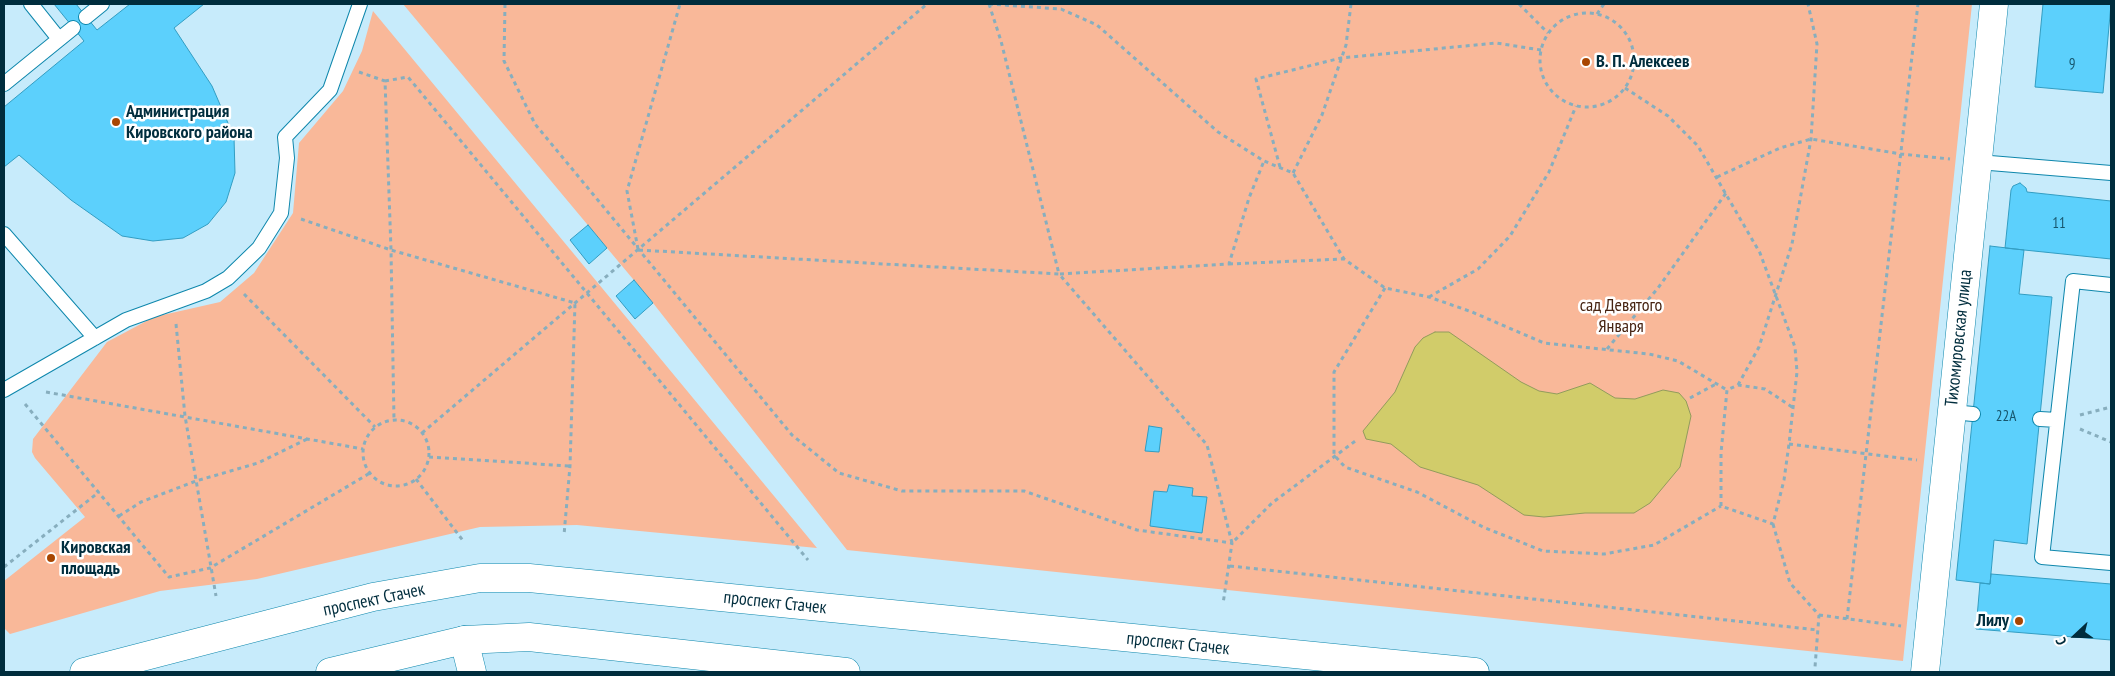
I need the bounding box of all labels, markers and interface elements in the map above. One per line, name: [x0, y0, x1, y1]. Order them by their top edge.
place label: В. П. Алексеев: [1596, 51, 1689, 73]
marker: В. П. Алексеев: [1580, 56, 1592, 68]
house number: 9: [2069, 56, 2075, 74]
place label: Администрация Кировского района: [126, 101, 253, 144]
marker: Администрация Кировского района: [110, 116, 122, 128]
house number: 11: [2052, 215, 2066, 233]
street label: Тихомировская улица: [1941, 268, 1977, 408]
park label: сад Девятого Января: [1580, 295, 1662, 338]
house number: 22А: [1996, 408, 2016, 426]
place label: Кировская площадь: [61, 537, 131, 580]
marker: Кировская площадь: [45, 552, 57, 564]
street label: проспект Стачек: [321, 579, 427, 621]
street label: проспект Стачек: [723, 587, 827, 619]
place label: Лилу: [1977, 610, 2009, 632]
north arrow: [2050, 611, 2100, 661]
marker: Лилу: [2013, 615, 2025, 627]
street label: проспект Стачек: [1126, 628, 1230, 660]
text: С: [2051, 635, 2071, 648]

